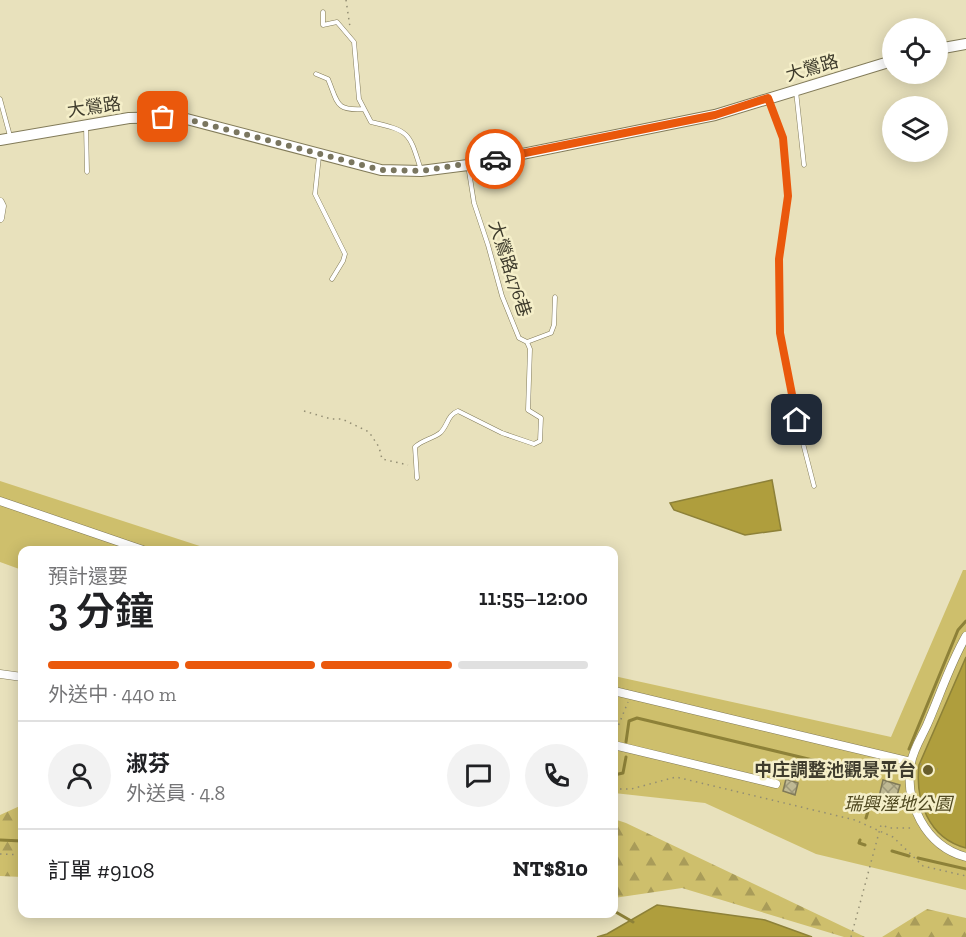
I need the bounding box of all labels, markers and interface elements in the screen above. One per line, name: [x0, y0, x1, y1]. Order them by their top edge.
map controls: [882, 18, 948, 162]
button: locate: [882, 18, 948, 84]
street label: 大鶯路: [783, 50, 841, 86]
pin: [137, 91, 188, 142]
street label: 大鶯路: [66, 92, 122, 122]
button: layers: [882, 96, 948, 162]
icon: bag: [146, 100, 179, 133]
courier: [465, 129, 525, 189]
icon: car: [479, 143, 512, 176]
street label: 大鶯路476巷: [484, 218, 536, 320]
pin: [771, 394, 822, 445]
icon: home: [780, 403, 813, 436]
text: 預計還要: [48, 564, 128, 588]
text: 11:55–12:00: [479, 584, 588, 611]
text: 3 分鐘: [48, 588, 154, 635]
text: 外送中 · 440 m: [48, 682, 176, 706]
button: person: [48, 744, 111, 807]
button: chat: [447, 744, 510, 807]
button: phone: [525, 744, 588, 807]
text: 淑芬: [126, 750, 170, 777]
place label: 中庄調整池觀景平台: [754, 759, 916, 781]
marker: 中庄調整池觀景平台: [921, 763, 935, 777]
text: 外送員 · 4.8: [126, 781, 225, 805]
park label: 瑞興溼地公園: [844, 793, 955, 815]
text: NT$810: [513, 855, 588, 882]
text: 訂單 #9108: [48, 857, 155, 884]

